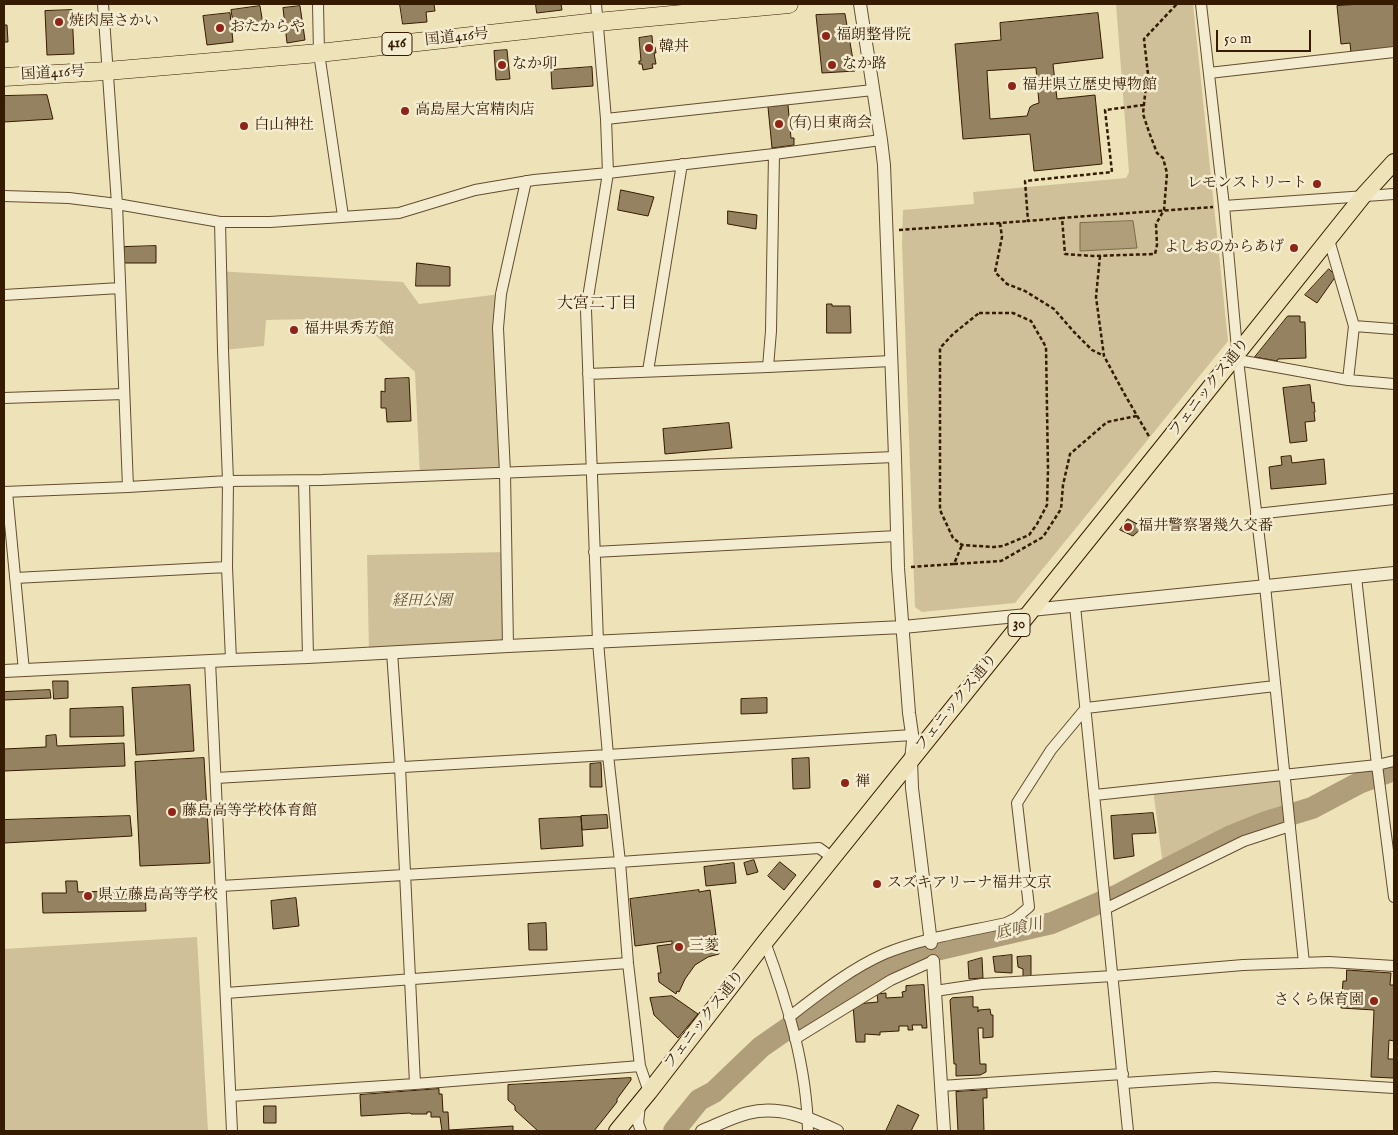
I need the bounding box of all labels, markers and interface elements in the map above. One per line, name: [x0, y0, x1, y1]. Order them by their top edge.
place label: 焼肉屋さかい: [69, 13, 159, 31]
marker: 焼肉屋さかい: [53, 16, 65, 28]
place label: おたからや: [230, 19, 305, 37]
scale bar: [1218, 20, 1313, 52]
marker: おたからや: [214, 22, 226, 34]
street label: 国道416号: [424, 26, 490, 50]
place label: 福朗整骨院: [836, 27, 911, 45]
text: 50 m: [1224, 29, 1252, 48]
marker: 福朗整骨院: [820, 30, 832, 42]
road number: 416: [382, 33, 412, 56]
place label: 韓丼: [659, 39, 689, 57]
marker: 韓丼: [643, 42, 655, 54]
place label: なか卯: [512, 56, 557, 74]
place label: なか路: [842, 56, 887, 74]
marker: なか卯: [496, 59, 508, 71]
marker: なか路: [826, 59, 838, 71]
street label: 国道416号: [20, 63, 86, 85]
place label: 福井県立歴史博物館: [1022, 77, 1157, 95]
marker: 福井県立歴史博物館: [1006, 80, 1018, 92]
place label: 高島屋大宮精肉店: [415, 102, 535, 120]
marker: 高島屋大宮精肉店: [399, 105, 411, 117]
place label: (有)日東商会: [789, 115, 872, 133]
place label: 白山神社: [254, 117, 314, 135]
marker: (有)日東商会: [773, 118, 785, 130]
marker: 白山神社: [238, 120, 250, 132]
place label: レモンストリート: [1187, 175, 1307, 193]
marker: レモンストリート: [1311, 178, 1323, 190]
place label: よしおのからあげ: [1164, 239, 1284, 257]
marker: よしおのからあげ: [1288, 242, 1300, 254]
district label: 大宮二丁目: [557, 295, 637, 315]
place label: 福井県秀芳館: [304, 321, 394, 339]
marker: 福井県秀芳館: [288, 324, 300, 336]
street label: フェニックス通り: [1166, 335, 1254, 441]
place label: 福井警察署幾久交番: [1138, 518, 1273, 536]
marker: 福井警察署幾久交番: [1122, 521, 1134, 533]
park label: 経田公園: [392, 593, 452, 611]
road number: 30: [1008, 614, 1030, 636]
street label: フェニックス通り: [912, 651, 1002, 755]
place label: 禅: [855, 774, 870, 792]
marker: 禅: [839, 777, 851, 789]
place label: 藤島高等学校体育館: [182, 803, 317, 821]
marker: 藤島高等学校体育館: [166, 806, 178, 818]
place label: スズキアリーナ福井文京: [887, 875, 1052, 893]
marker: スズキアリーナ福井文京: [871, 878, 883, 890]
place label: 県立藤島高等学校: [98, 887, 218, 905]
marker: 県立藤島高等学校: [82, 890, 94, 902]
water label: 底喰川: [993, 915, 1045, 945]
place label: 三菱: [689, 938, 719, 956]
marker: 三菱: [673, 941, 685, 953]
street label: フェニックス通り: [661, 967, 749, 1073]
place label: さくら保育園: [1274, 992, 1364, 1010]
marker: さくら保育園: [1368, 995, 1380, 1007]

